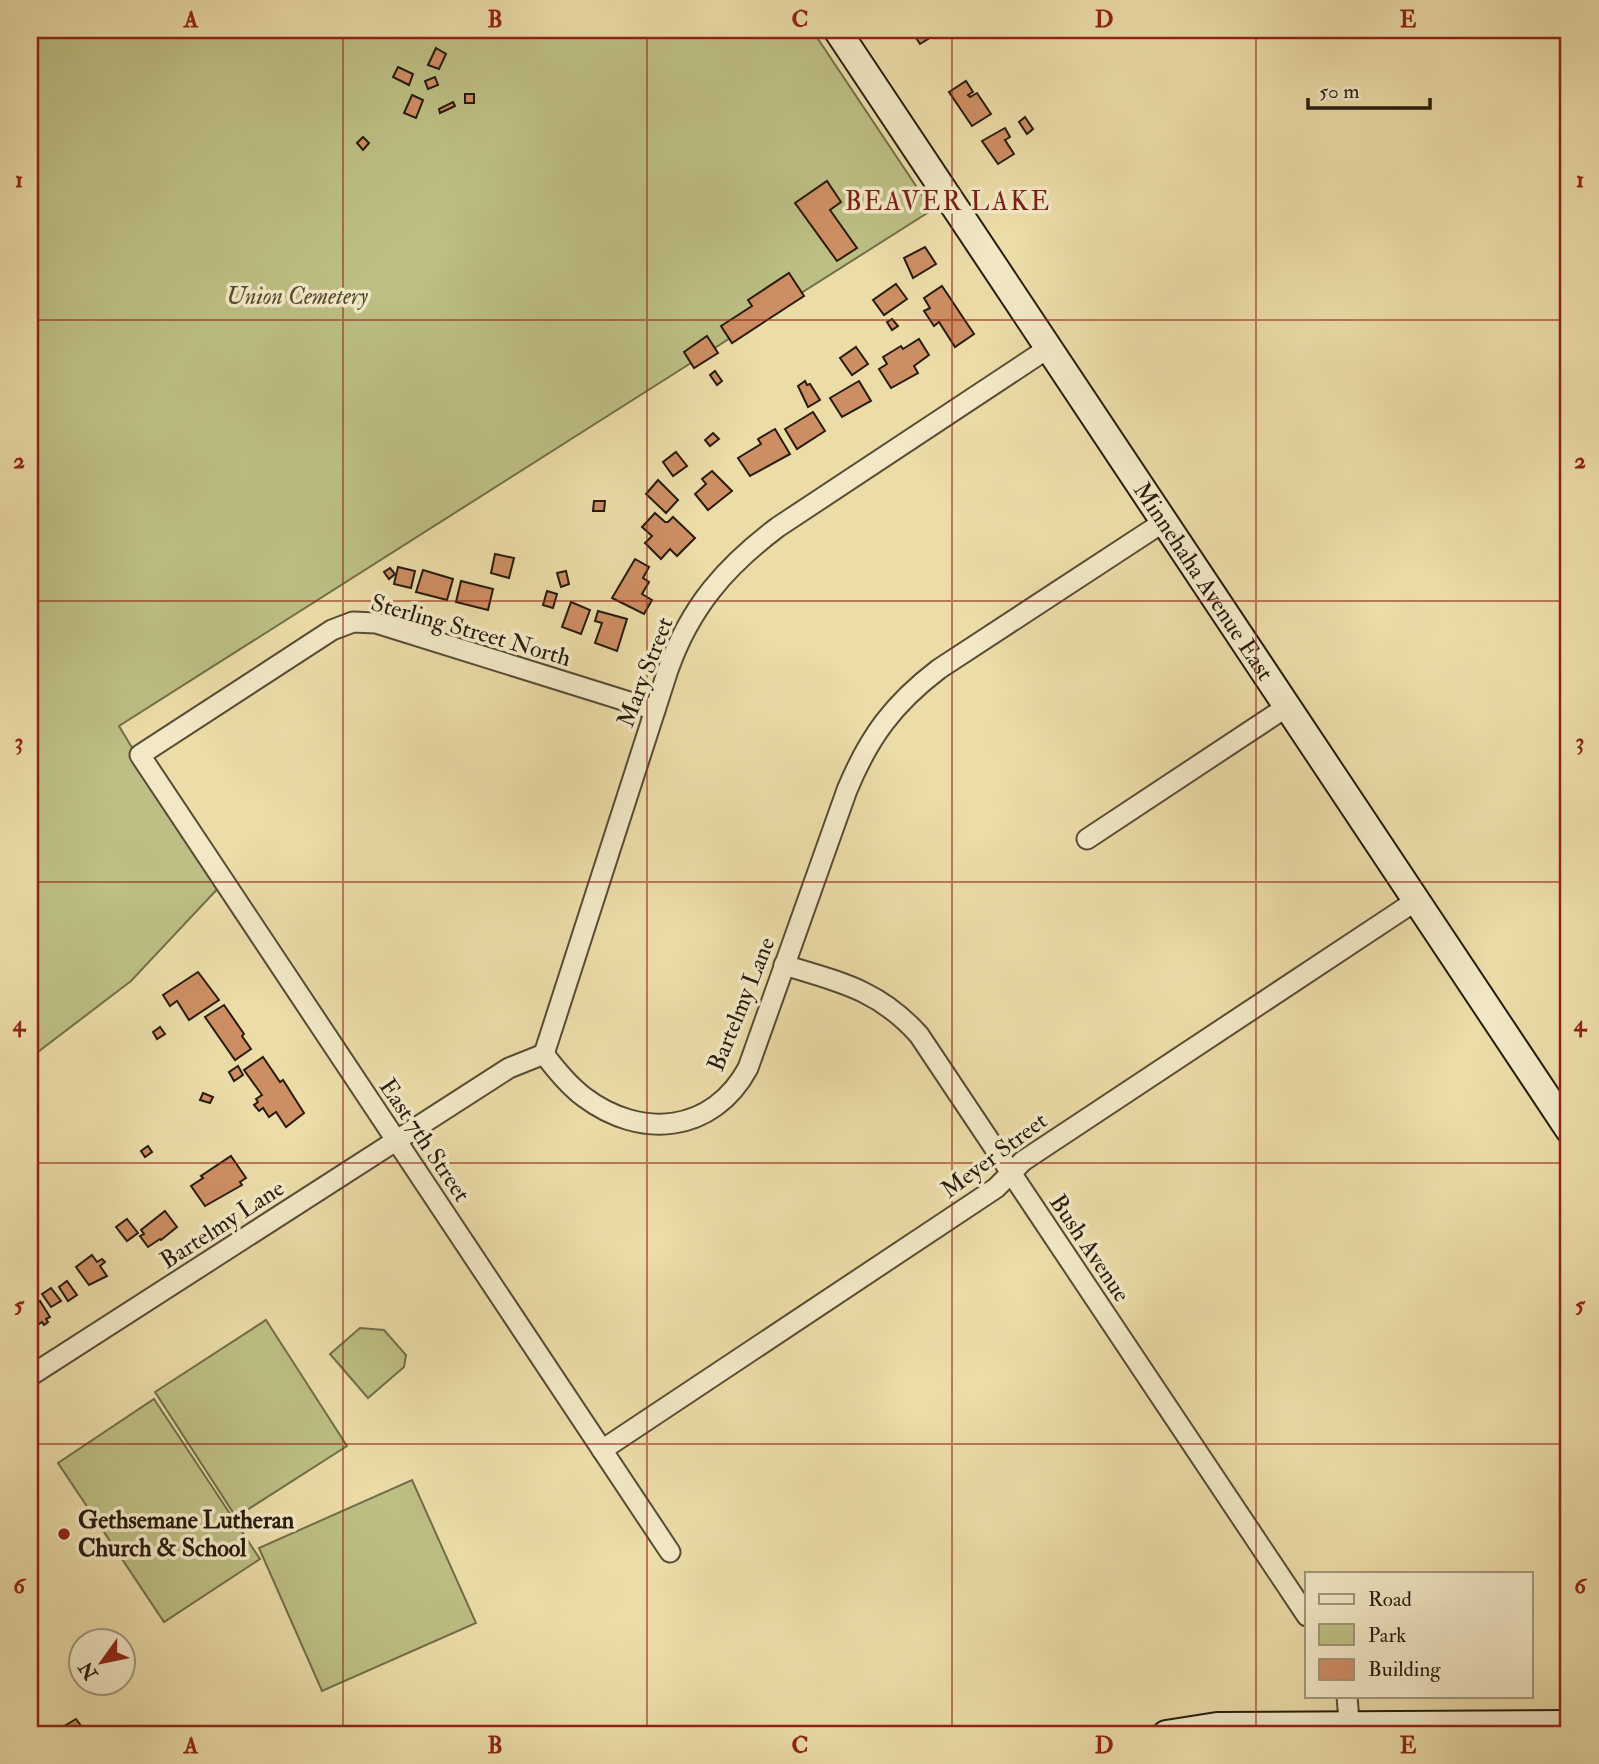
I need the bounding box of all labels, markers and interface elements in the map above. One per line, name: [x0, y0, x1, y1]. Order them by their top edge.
text: A: [183, 5, 199, 34]
text: B: [487, 5, 503, 34]
text: C: [792, 5, 808, 34]
text: D: [1095, 5, 1113, 34]
text: E: [1400, 5, 1417, 34]
scale bar: [1308, 66, 1431, 110]
text: 50 m: [1319, 78, 1360, 105]
text: 1: [15, 165, 23, 194]
text: 1: [1576, 165, 1584, 194]
district label: BEAVER LAKE: [845, 186, 1051, 218]
park label: Union Cemetery: [226, 281, 369, 312]
text: 2: [13, 446, 25, 475]
text: 2: [1574, 446, 1586, 475]
street label: Minnehaha Avenue East: [1126, 476, 1281, 687]
street label: Sterling Street North: [367, 587, 575, 674]
street label: Mary Street: [610, 613, 681, 732]
text: 3: [15, 727, 23, 756]
text: 3: [1576, 727, 1584, 756]
street label: Bartelmy Lane: [700, 933, 782, 1076]
text: 4: [12, 1009, 27, 1038]
text: 4: [1573, 1009, 1588, 1038]
street label: East 7th Street: [372, 1073, 477, 1208]
street label: Meyer Street: [935, 1105, 1054, 1205]
street label: Bartelmy Lane: [154, 1173, 290, 1276]
street label: Bush Avenue: [1042, 1188, 1137, 1308]
text: 5: [14, 1290, 25, 1319]
text: 5: [1575, 1290, 1586, 1319]
place label: Gethsemane Lutheran Church & School: [78, 1505, 295, 1564]
marker: Gethsemane Lutheran Church & School: [56, 1526, 72, 1542]
text: 6: [13, 1571, 27, 1600]
text: 6: [1574, 1571, 1588, 1600]
legend: [1305, 1572, 1532, 1698]
text: Road: [1368, 1586, 1413, 1613]
text: Park: [1368, 1622, 1406, 1649]
north arrow: [66, 1628, 136, 1698]
text: N: [73, 1656, 104, 1685]
text: Building: [1368, 1656, 1441, 1683]
text: A: [183, 1731, 199, 1760]
text: B: [487, 1731, 503, 1760]
text: C: [792, 1731, 808, 1760]
text: D: [1095, 1731, 1113, 1760]
text: E: [1400, 1731, 1417, 1760]

